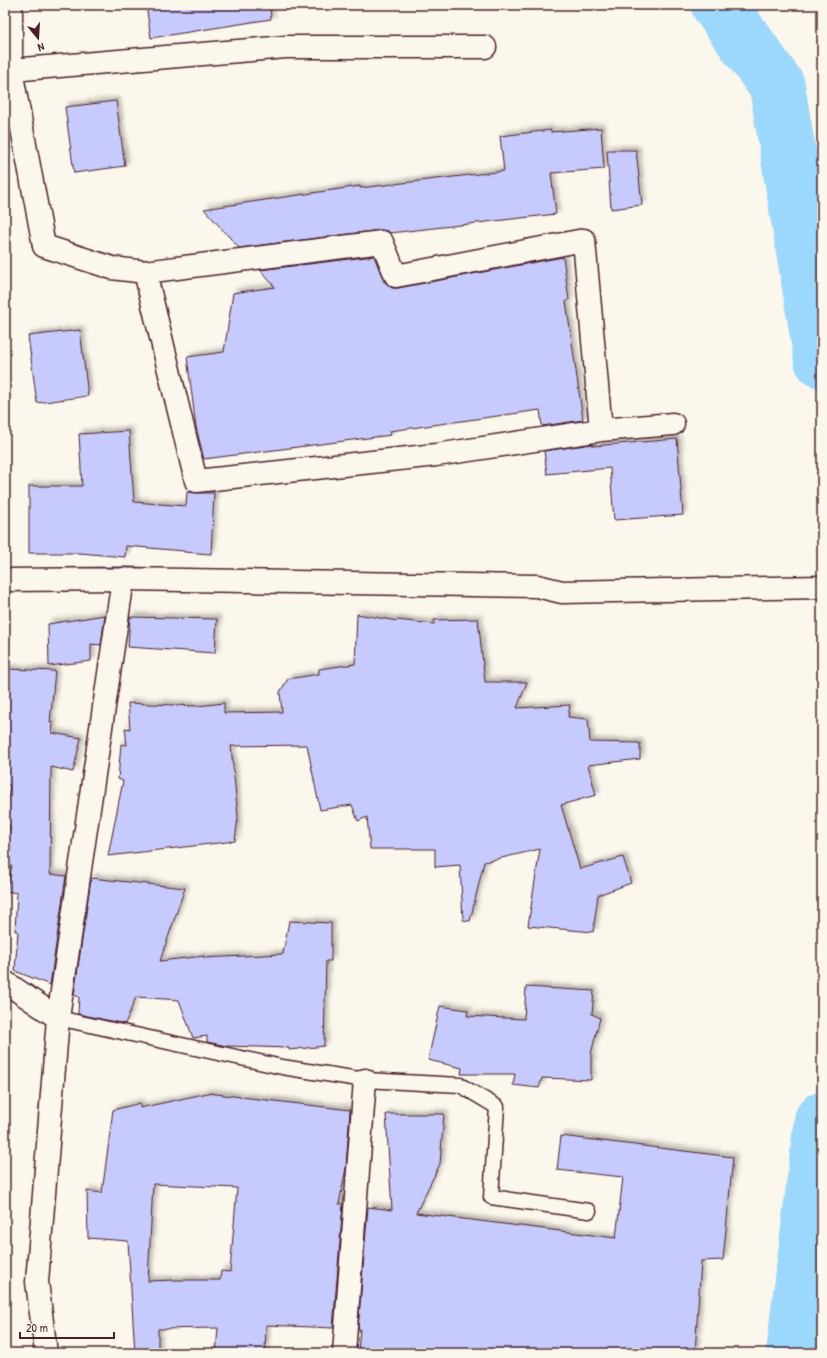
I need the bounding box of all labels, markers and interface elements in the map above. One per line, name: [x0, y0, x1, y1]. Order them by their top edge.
north arrow: [18, 18, 58, 58]
text: N: [36, 40, 46, 55]
scale bar: [20, 1314, 114, 1340]
text: 20 m: [26, 1319, 48, 1336]

